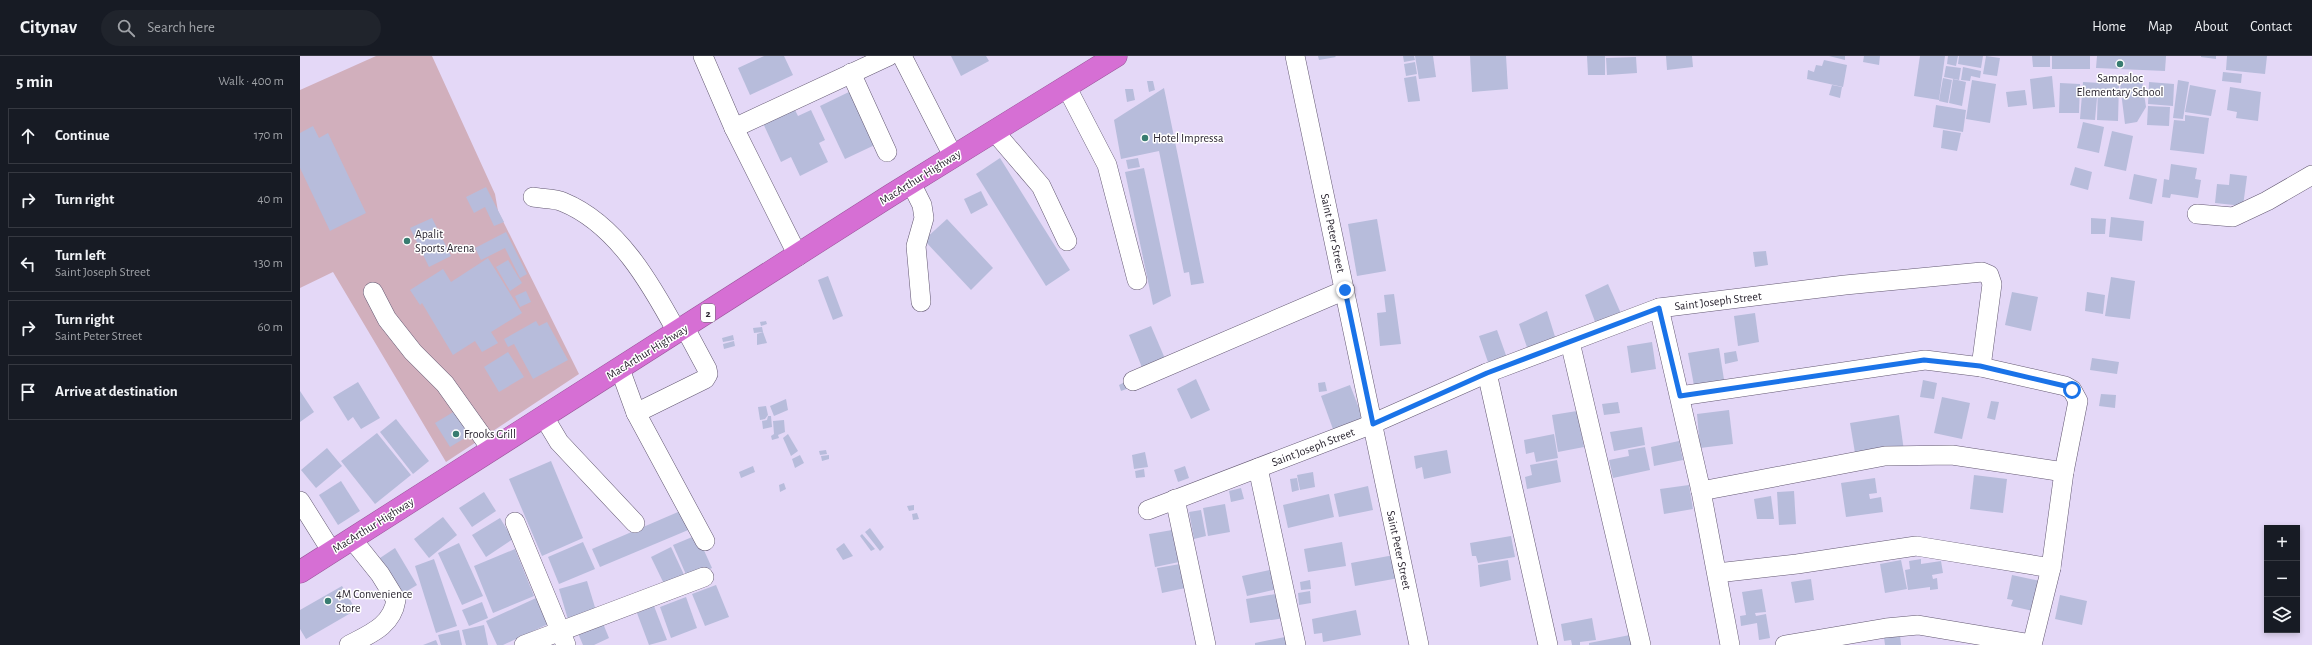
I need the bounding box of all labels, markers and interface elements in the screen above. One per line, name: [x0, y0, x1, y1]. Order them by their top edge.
search box: [101, 10, 381, 46]
icon: search: [115, 17, 137, 39]
text: Citynav: [20, 18, 77, 37]
text: Search here: [147, 20, 215, 35]
text: Home: [2092, 20, 2126, 34]
text: Map: [2148, 20, 2172, 34]
text: About: [2194, 20, 2228, 34]
text: Contact: [2250, 20, 2292, 34]
marker: Sampaloc Elementary School: [2115, 59, 2125, 69]
place label: Sampaloc Elementary School: [2076, 72, 2164, 99]
text: 5 min: [16, 73, 53, 90]
text: Walk · 400 m: [218, 75, 284, 88]
icon: ahead: [17, 125, 39, 147]
text: Continue: [55, 128, 110, 143]
text: 170 m: [254, 129, 283, 142]
place label: Hotel Impressa: [1153, 132, 1224, 144]
marker: Hotel Impressa: [1140, 133, 1150, 143]
street label: MacArthur Highway: [877, 147, 963, 208]
icon: right: [17, 189, 39, 211]
text: Turn right: [55, 192, 114, 207]
street label: Saint Peter Street: [1319, 192, 1347, 274]
text: 40 m: [257, 193, 283, 206]
place label: Apalit Sports Arena: [415, 228, 475, 254]
marker: Apalit Sports Arena: [402, 236, 412, 246]
text: Turn left: [55, 248, 106, 263]
icon: left: [17, 253, 39, 275]
text: 130 m: [254, 257, 283, 270]
text: Saint Joseph Street: [55, 266, 150, 279]
route end: [1336, 281, 1354, 299]
street label: Saint Joseph Street: [1674, 290, 1762, 312]
road number: 2: [701, 304, 715, 322]
text: Turn right: [55, 312, 114, 327]
icon: right: [17, 317, 39, 339]
text: 60 m: [257, 321, 283, 334]
street label: MacArthur Highway: [604, 322, 690, 383]
text: Saint Peter Street: [55, 330, 142, 343]
icon: arrive: [17, 381, 39, 403]
route start: [2063, 381, 2081, 399]
text: Arrive at destination: [55, 384, 178, 399]
street label: Saint Joseph Street: [1270, 426, 1356, 468]
place label: Frooks Grill: [464, 428, 516, 440]
marker: Frooks Grill: [451, 429, 461, 439]
street label: MacArthur Highway: [330, 495, 416, 556]
street label: Saint Peter Street: [1385, 509, 1413, 591]
map controls: [2264, 525, 2300, 633]
button: +: [2264, 525, 2300, 561]
button: −: [2264, 561, 2300, 597]
place label: 4M Convenience Store: [336, 588, 412, 614]
marker: 4M Convenience Store: [323, 596, 333, 606]
button: layers: [2264, 597, 2300, 633]

